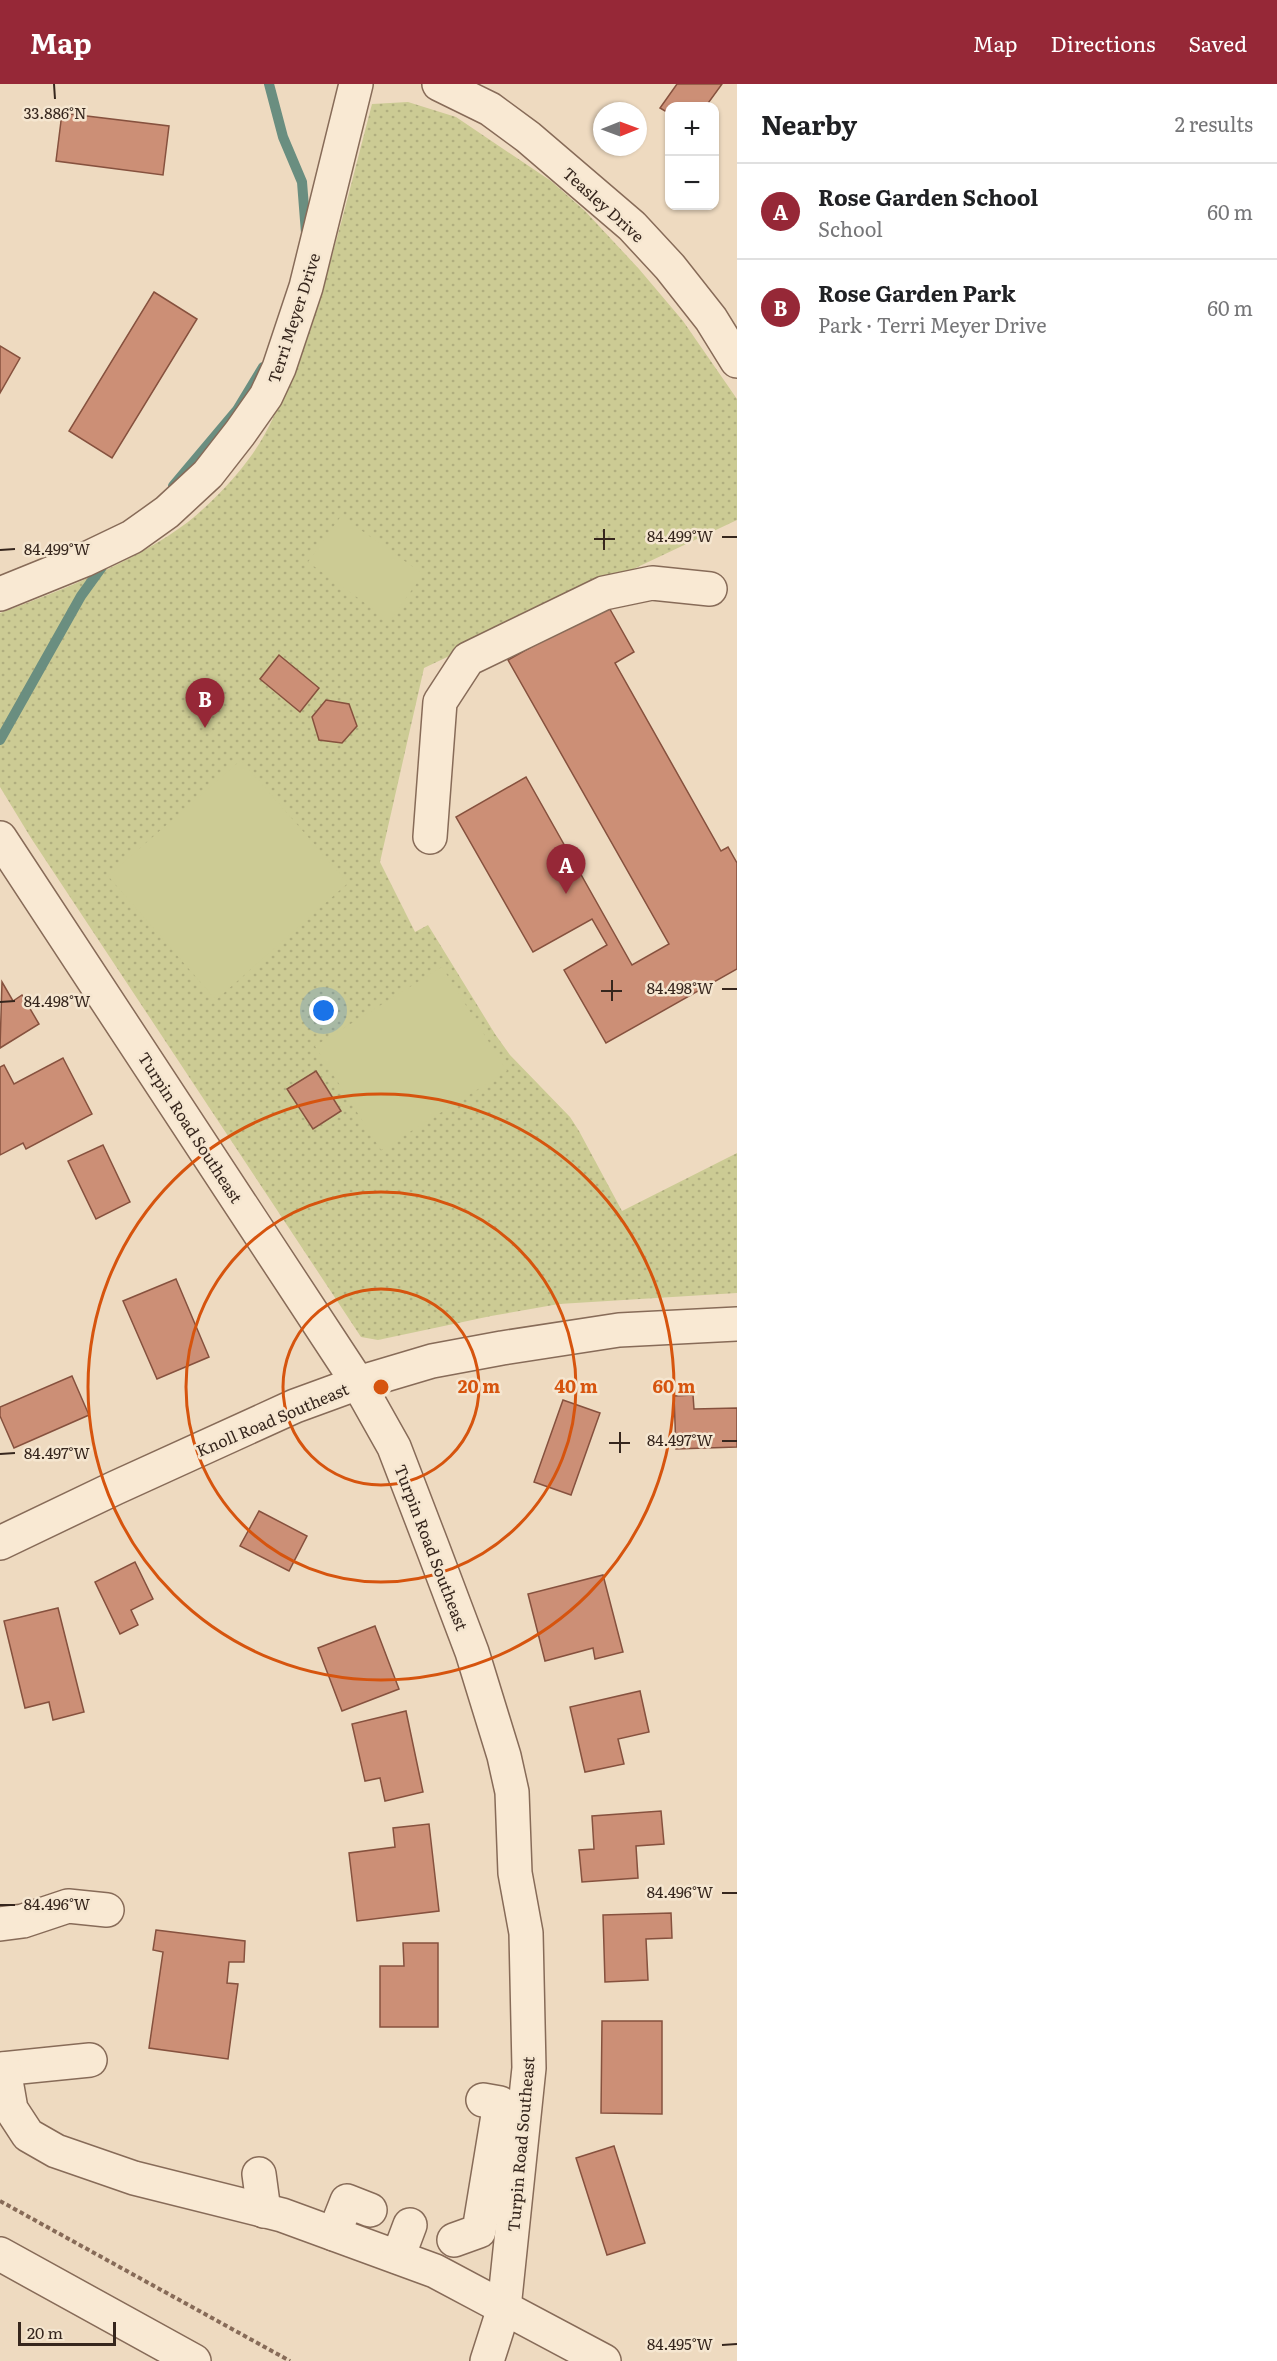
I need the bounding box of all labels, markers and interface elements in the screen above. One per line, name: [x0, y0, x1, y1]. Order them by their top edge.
text: Map: [30, 21, 92, 63]
text: Map: [973, 27, 1018, 58]
text: Directions: [1051, 27, 1156, 58]
text: Saved: [1189, 27, 1247, 58]
text: 33.886°N: [24, 101, 86, 124]
north arrow: [593, 102, 647, 156]
map controls: [665, 102, 719, 210]
button: +: [665, 102, 719, 156]
text: Nearby: [761, 104, 857, 143]
text: 2 results: [1175, 108, 1253, 138]
button: −: [665, 156, 719, 210]
street label: Teasley Drive: [558, 161, 650, 247]
text: Rose Garden School: [818, 180, 1038, 213]
text: A: [773, 196, 788, 226]
text: 60 m: [1207, 196, 1253, 226]
text: School: [818, 213, 883, 243]
street label: Terri Meyer Drive: [261, 250, 325, 386]
text: Rose Garden Park: [818, 276, 1016, 309]
text: B: [774, 292, 787, 322]
text: 60 m: [1207, 292, 1253, 322]
text: Park · Terri Meyer Drive: [818, 309, 1047, 339]
text: 84.499°W: [647, 524, 714, 547]
text: 84.499°W: [24, 537, 91, 560]
pin: B: [186, 678, 224, 728]
pin: A: [546, 844, 586, 894]
text: 84.498°W: [647, 976, 714, 999]
text: 84.498°W: [24, 989, 91, 1012]
your location: [309, 996, 338, 1025]
street label: Turpin Road Southeast: [133, 1047, 249, 1208]
text: 20 m: [458, 1372, 500, 1399]
text: 40 m: [554, 1372, 598, 1399]
text: 60 m: [652, 1372, 696, 1399]
street label: Knoll Road Southeast: [192, 1376, 352, 1462]
centre of rings: [371, 1377, 391, 1397]
text: 84.497°W: [647, 1428, 714, 1451]
text: 84.497°W: [24, 1441, 91, 1464]
street label: Turpin Road Southeast: [389, 1461, 475, 1634]
text: 84.496°W: [647, 1880, 714, 1903]
text: 84.496°W: [24, 1892, 91, 1915]
street label: Turpin Road Southeast: [500, 2055, 540, 2233]
scale bar: [18, 2319, 116, 2346]
text: 20 m: [27, 2320, 63, 2344]
text: 84.495°W: [647, 2332, 714, 2355]

